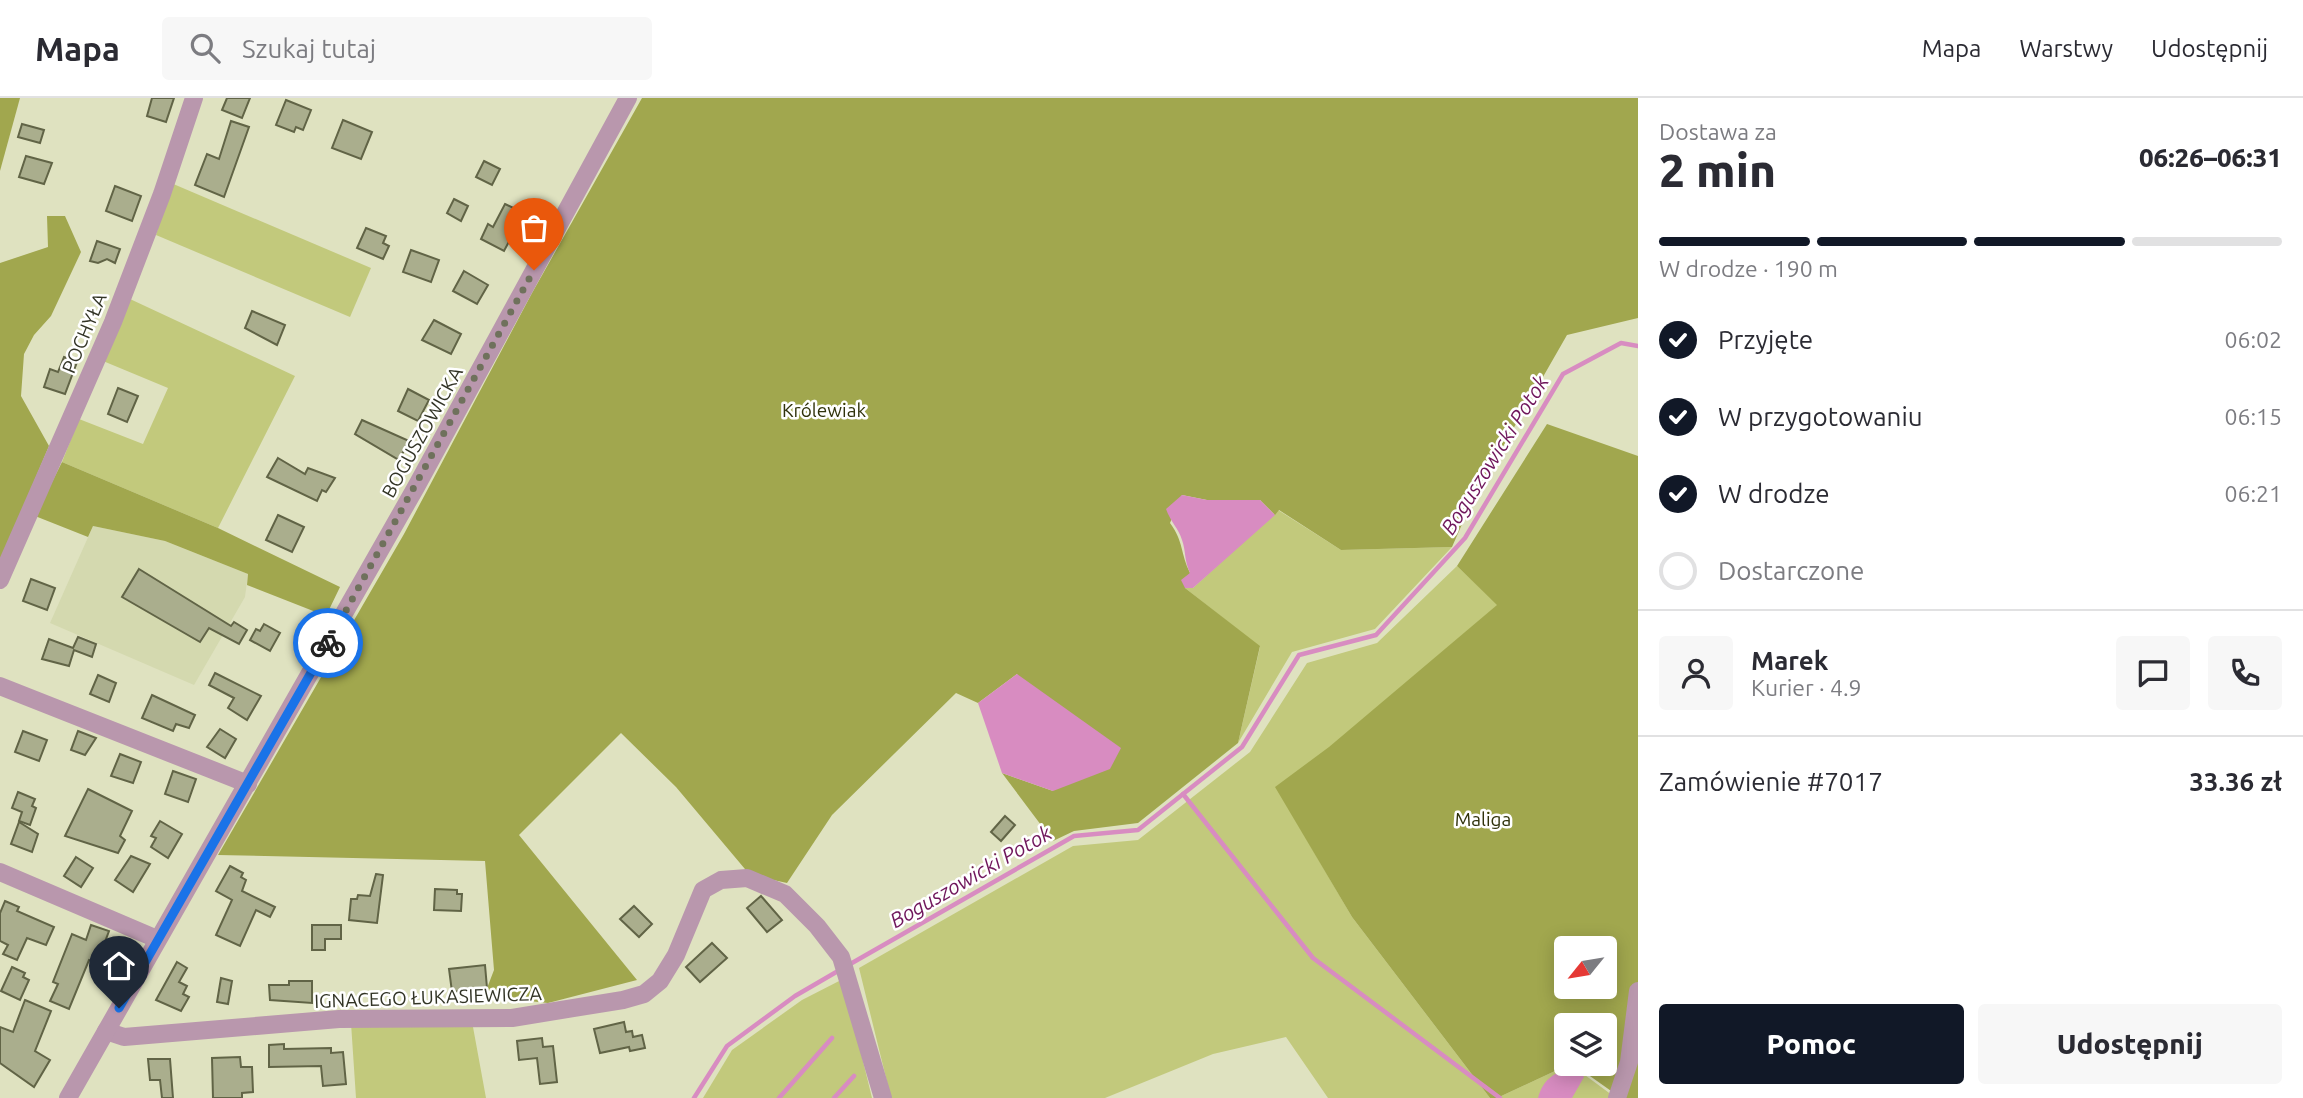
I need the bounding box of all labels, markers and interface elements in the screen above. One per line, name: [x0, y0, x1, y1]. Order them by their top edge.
search box: [162, 17, 652, 80]
icon: search: [186, 29, 224, 67]
text: Mapa: [35, 30, 120, 67]
text: Szukaj tutaj: [242, 34, 376, 63]
text: Mapa: [1922, 35, 1981, 62]
text: Warstwy: [2019, 35, 2113, 62]
text: Udostępnij: [2151, 35, 2268, 62]
text: Dostawa za: [1659, 119, 1777, 144]
text: 06:26–06:31: [2139, 143, 2282, 172]
text: 2 min: [1659, 144, 1776, 196]
pin: [504, 198, 564, 270]
icon: bag: [515, 209, 553, 247]
text: W drodze · 190 m: [1659, 256, 1838, 281]
street label: POCHYŁA: [57, 289, 111, 376]
icon: check: [1659, 321, 1697, 359]
text: Przyjęte: [1718, 325, 1813, 354]
text: 06:02: [2224, 327, 2282, 352]
street label: BOGUSZOWICKA: [377, 362, 467, 501]
water label: Boguszowicki Potok: [1436, 370, 1553, 538]
icon: check: [1659, 398, 1697, 436]
park label: Królewiak: [782, 399, 866, 421]
text: W przygotowaniu: [1718, 402, 1923, 431]
text: 06:15: [2224, 404, 2282, 429]
icon: check: [1659, 475, 1697, 513]
text: W drodze: [1718, 479, 1830, 508]
text: 06:21: [2224, 481, 2282, 506]
text: Dostarczone: [1718, 556, 1864, 585]
courier: [293, 608, 363, 678]
icon: bike: [309, 624, 347, 662]
button: person: [1659, 636, 1733, 710]
button: chat: [2116, 636, 2190, 710]
button: phone: [2208, 636, 2282, 710]
text: Marek: [1751, 646, 1828, 675]
text: Kurier · 4.9: [1751, 675, 1862, 700]
text: Zamówienie #7017: [1659, 767, 1883, 796]
text: 33.36 zł: [2189, 767, 2282, 796]
park label: Maliga: [1455, 808, 1511, 830]
water label: Boguszowicki Potok: [885, 820, 1056, 932]
pin: [89, 936, 149, 1008]
north arrow: [1554, 936, 1617, 999]
map controls: [1554, 936, 1617, 1076]
icon: home: [100, 947, 138, 985]
street label: IGNACEGO ŁUKASIEWICZA: [314, 982, 543, 1012]
button: Pomoc: [1659, 1004, 1964, 1084]
button: Udostępnij: [1978, 1004, 2282, 1084]
button: layers: [1554, 1013, 1617, 1076]

